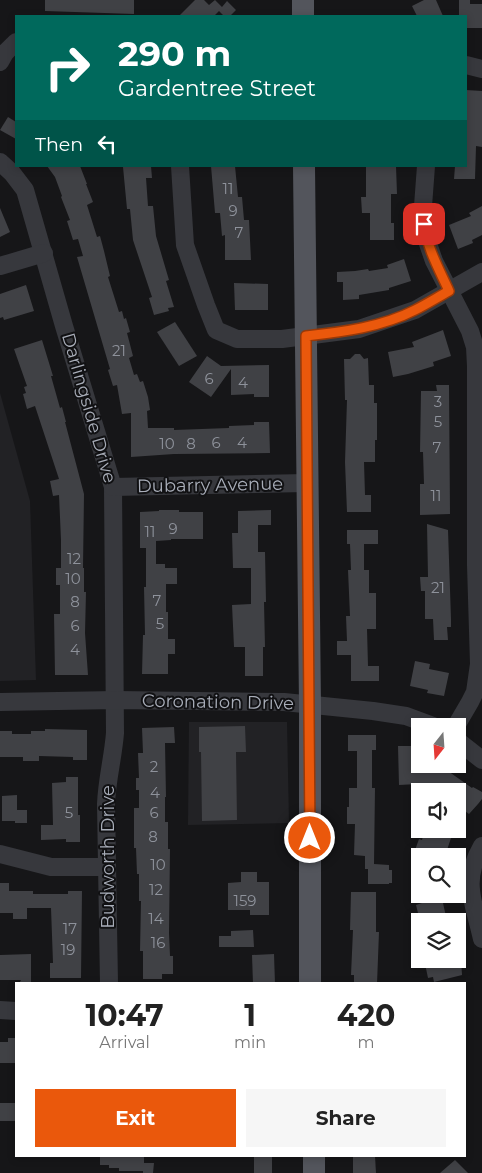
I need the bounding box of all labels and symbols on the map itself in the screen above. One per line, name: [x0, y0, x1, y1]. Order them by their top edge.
house number: 11: [223, 179, 233, 198]
house number: 9: [228, 201, 238, 220]
pin: [403, 203, 445, 245]
house number: 7: [235, 223, 244, 242]
street label: Darlingside Drive: [57, 330, 121, 486]
house number: 21: [112, 341, 126, 360]
house number: 6: [204, 369, 214, 388]
house number: 4: [238, 373, 248, 392]
house number: 3: [434, 392, 442, 411]
house number: 5: [434, 412, 442, 431]
house number: 6: [211, 433, 221, 452]
house number: 4: [237, 433, 247, 452]
house number: 10: [159, 434, 175, 453]
house number: 8: [186, 434, 196, 453]
house number: 7: [433, 438, 442, 457]
street label: Dubarry Avenue: [137, 473, 283, 497]
house number: 11: [431, 486, 441, 505]
house number: 9: [168, 519, 178, 538]
house number: 11: [145, 522, 155, 541]
house number: 12: [67, 549, 81, 568]
house number: 10: [65, 569, 81, 588]
house number: 21: [431, 578, 445, 597]
house number: 7: [153, 591, 162, 610]
house number: 8: [70, 592, 80, 611]
house number: 5: [156, 614, 164, 633]
house number: 6: [70, 616, 80, 635]
house number: 4: [70, 640, 80, 659]
street label: Coronation Drive: [142, 690, 294, 714]
north arrow: [411, 718, 466, 772]
house number: 2: [150, 757, 158, 776]
house number: 4: [150, 783, 160, 802]
street label: Budworth Drive: [97, 785, 119, 929]
house number: 5: [65, 803, 73, 822]
house number: 6: [149, 803, 159, 822]
position arrow: [283, 811, 335, 863]
house number: 8: [148, 827, 158, 846]
house number: 10: [150, 855, 166, 874]
house number: 12: [149, 880, 163, 899]
house number: 159: [233, 891, 257, 910]
house number: 14: [148, 909, 164, 928]
house number: 17: [63, 919, 77, 938]
house number: 16: [151, 933, 165, 952]
house number: 19: [61, 940, 75, 959]

